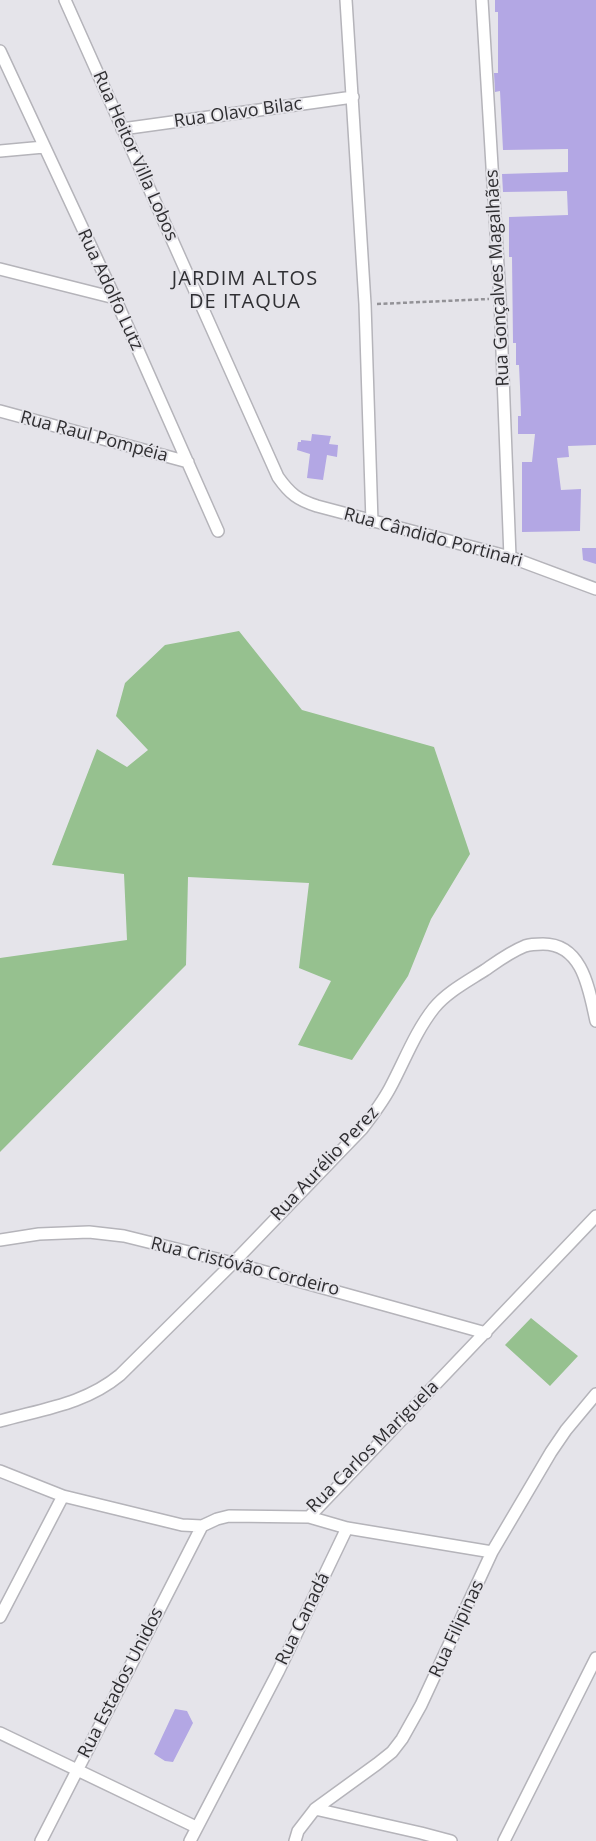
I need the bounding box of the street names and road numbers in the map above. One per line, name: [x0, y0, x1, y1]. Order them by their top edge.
street label: Rua Heitor Villa Lobos: [88, 68, 182, 244]
street label: Rua Olavo Bilac: [173, 93, 303, 133]
street label: Rua Gonçalves Magalhães: [482, 169, 514, 387]
street label: Rua Adolfo Lutz: [72, 226, 148, 354]
street label: Rua Raul Pompéia: [18, 407, 170, 467]
street label: Rua Cândido Portinari: [341, 504, 525, 572]
street label: Rua Aurélio Perez: [267, 1102, 383, 1226]
street label: Rua Cristóvão Cordeiro: [148, 1233, 342, 1301]
street label: Rua Carlos Mariguela: [303, 1377, 443, 1517]
street label: Rua Canadá: [271, 1569, 335, 1669]
street label: Rua Filipinas: [425, 1577, 489, 1681]
street label: Rua Estados Unidos: [74, 1604, 168, 1762]

